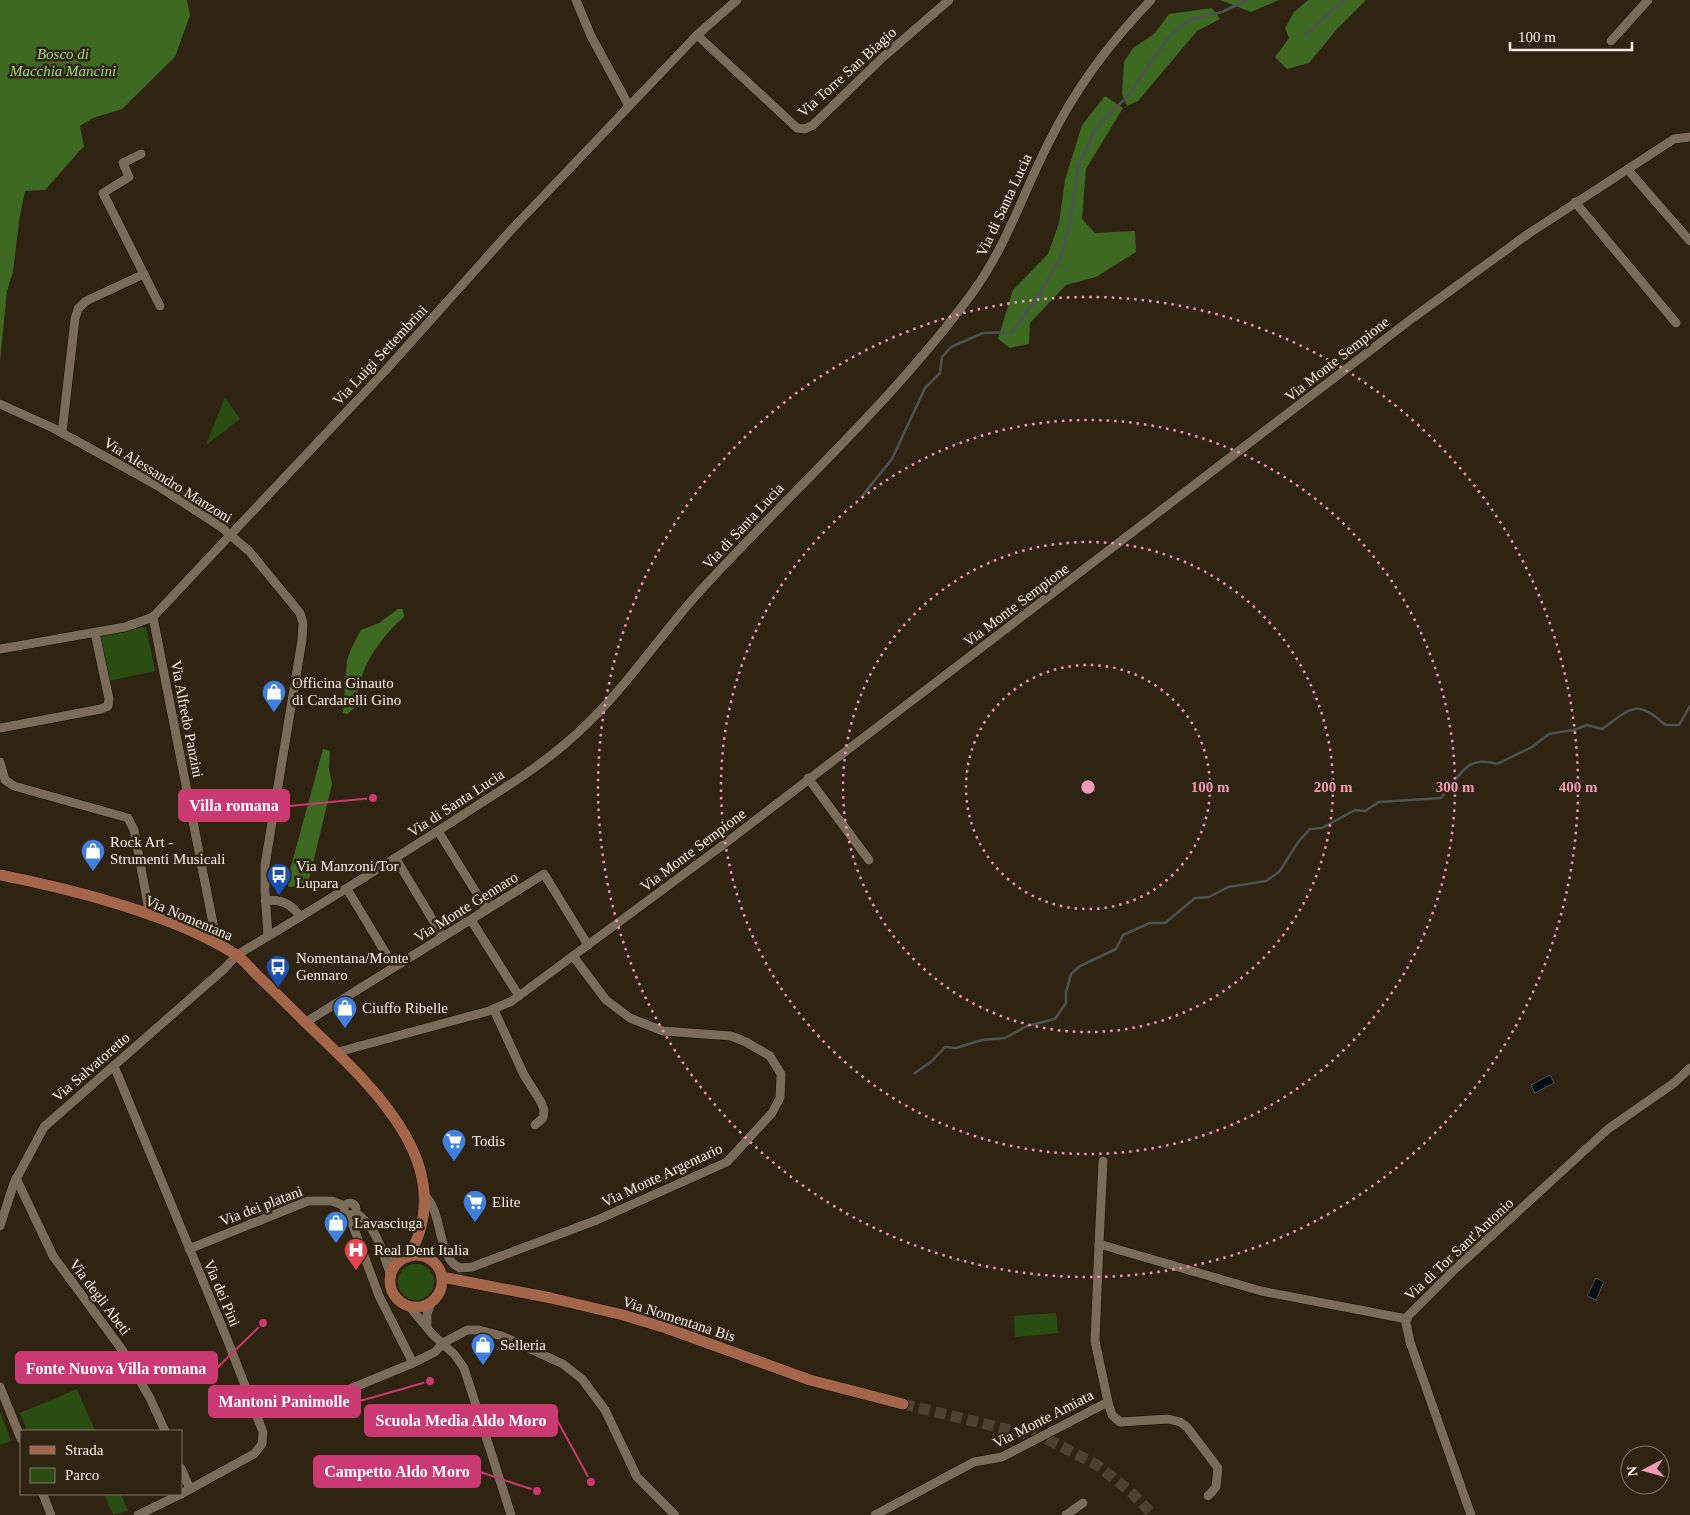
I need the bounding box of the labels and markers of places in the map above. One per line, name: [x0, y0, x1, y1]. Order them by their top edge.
place label: Officina Ginauto di Cardarelli Gino: [292, 675, 401, 708]
shop icon: Officina Ginauto di Cardarelli Gino: [261, 679, 287, 713]
centre of rings: [1079, 778, 1097, 796]
callout: Villa romana: [179, 790, 289, 821]
place label: Rock Art - Strumenti Musicali: [110, 834, 225, 867]
shop icon: Rock Art - Strumenti Musicali: [80, 838, 106, 872]
place label: Via Manzoni/Tor Lupara: [296, 858, 399, 891]
bus stop icon: Via Manzoni/Tor Lupara: [266, 862, 292, 896]
place label: Nomentana/Monte Gennaro: [296, 950, 409, 983]
bus stop icon: Nomentana/Monte Gennaro: [265, 954, 291, 988]
shop icon: Ciuffo Ribelle: [332, 995, 358, 1029]
place label: Ciuffo Ribelle: [362, 1000, 448, 1016]
supermarket icon: Todis: [441, 1128, 467, 1162]
place label: Todis: [472, 1133, 505, 1149]
supermarket icon: Elite: [462, 1189, 488, 1223]
place label: Elite: [492, 1194, 521, 1210]
shop icon: Lavasciuga: [323, 1210, 349, 1244]
place label: Lavasciuga: [354, 1215, 423, 1231]
hospital icon: Real Dent Italia: [343, 1237, 369, 1271]
place label: Real Dent Italia: [374, 1242, 469, 1258]
shop icon: Selleria: [470, 1332, 496, 1366]
place label: Selleria: [500, 1337, 546, 1353]
callout: Fonte Nuova Villa romana: [16, 1352, 217, 1383]
callout: Mantoni Panimolle: [209, 1386, 360, 1417]
callout: Scuola Media Aldo Moro: [365, 1405, 557, 1436]
callout: Campetto Aldo Moro: [314, 1456, 480, 1487]

